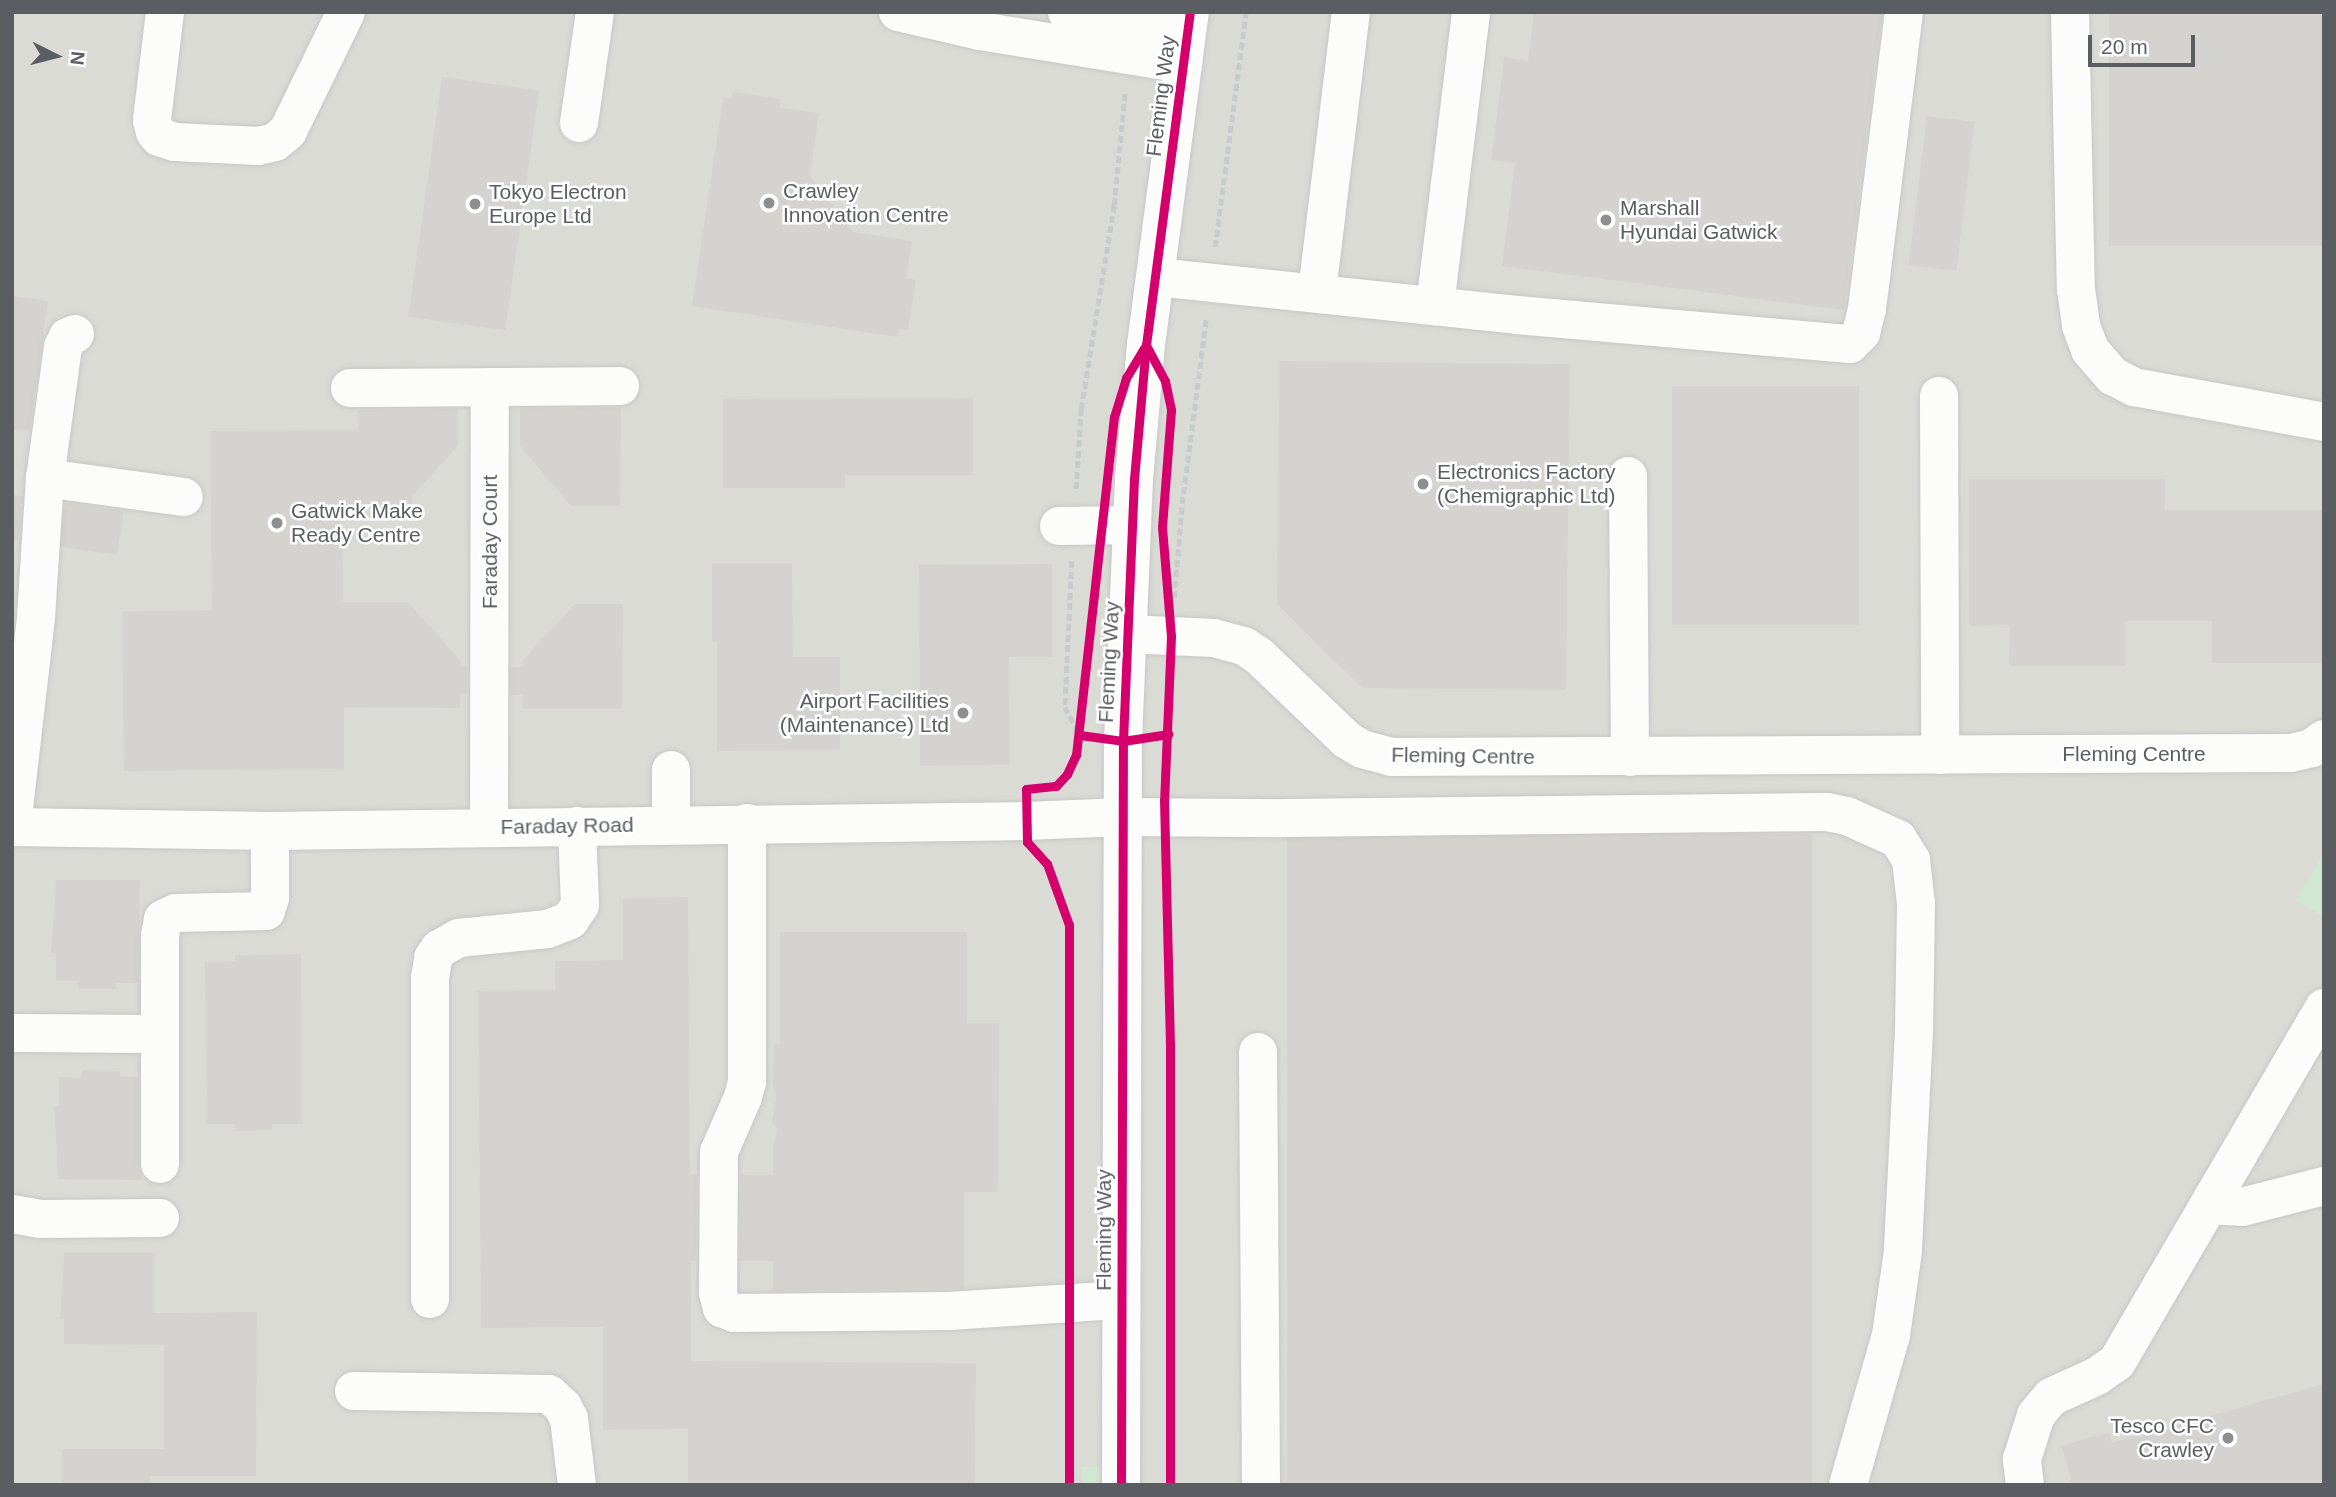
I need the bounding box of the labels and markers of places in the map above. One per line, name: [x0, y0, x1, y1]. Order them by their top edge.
place label: Crawley Innovation Centre: [783, 178, 949, 228]
place label: Tokyo Electron Europe Ltd: [489, 179, 627, 229]
marker: Crawley Innovation Centre: [761, 195, 777, 211]
place label: Marshall Hyundai Gatwick: [1620, 195, 1778, 245]
marker: Tokyo Electron Europe Ltd: [467, 196, 483, 212]
marker: Marshall Hyundai Gatwick: [1598, 212, 1614, 228]
place label: Electronics Factory (Chemigraphic Ltd): [1437, 459, 1616, 509]
marker: Electronics Factory (Chemigraphic Ltd): [1415, 476, 1431, 492]
place label: Gatwick Make Ready Centre: [291, 498, 423, 548]
marker: Gatwick Make Ready Centre: [269, 515, 285, 531]
place label: Airport Facilities (Maintenance) Ltd: [780, 688, 949, 738]
marker: Airport Facilities (Maintenance) Ltd: [955, 705, 971, 721]
place label: Tesco CFC Crawley: [2110, 1413, 2214, 1463]
marker: Tesco CFC Crawley: [2220, 1430, 2236, 1446]

